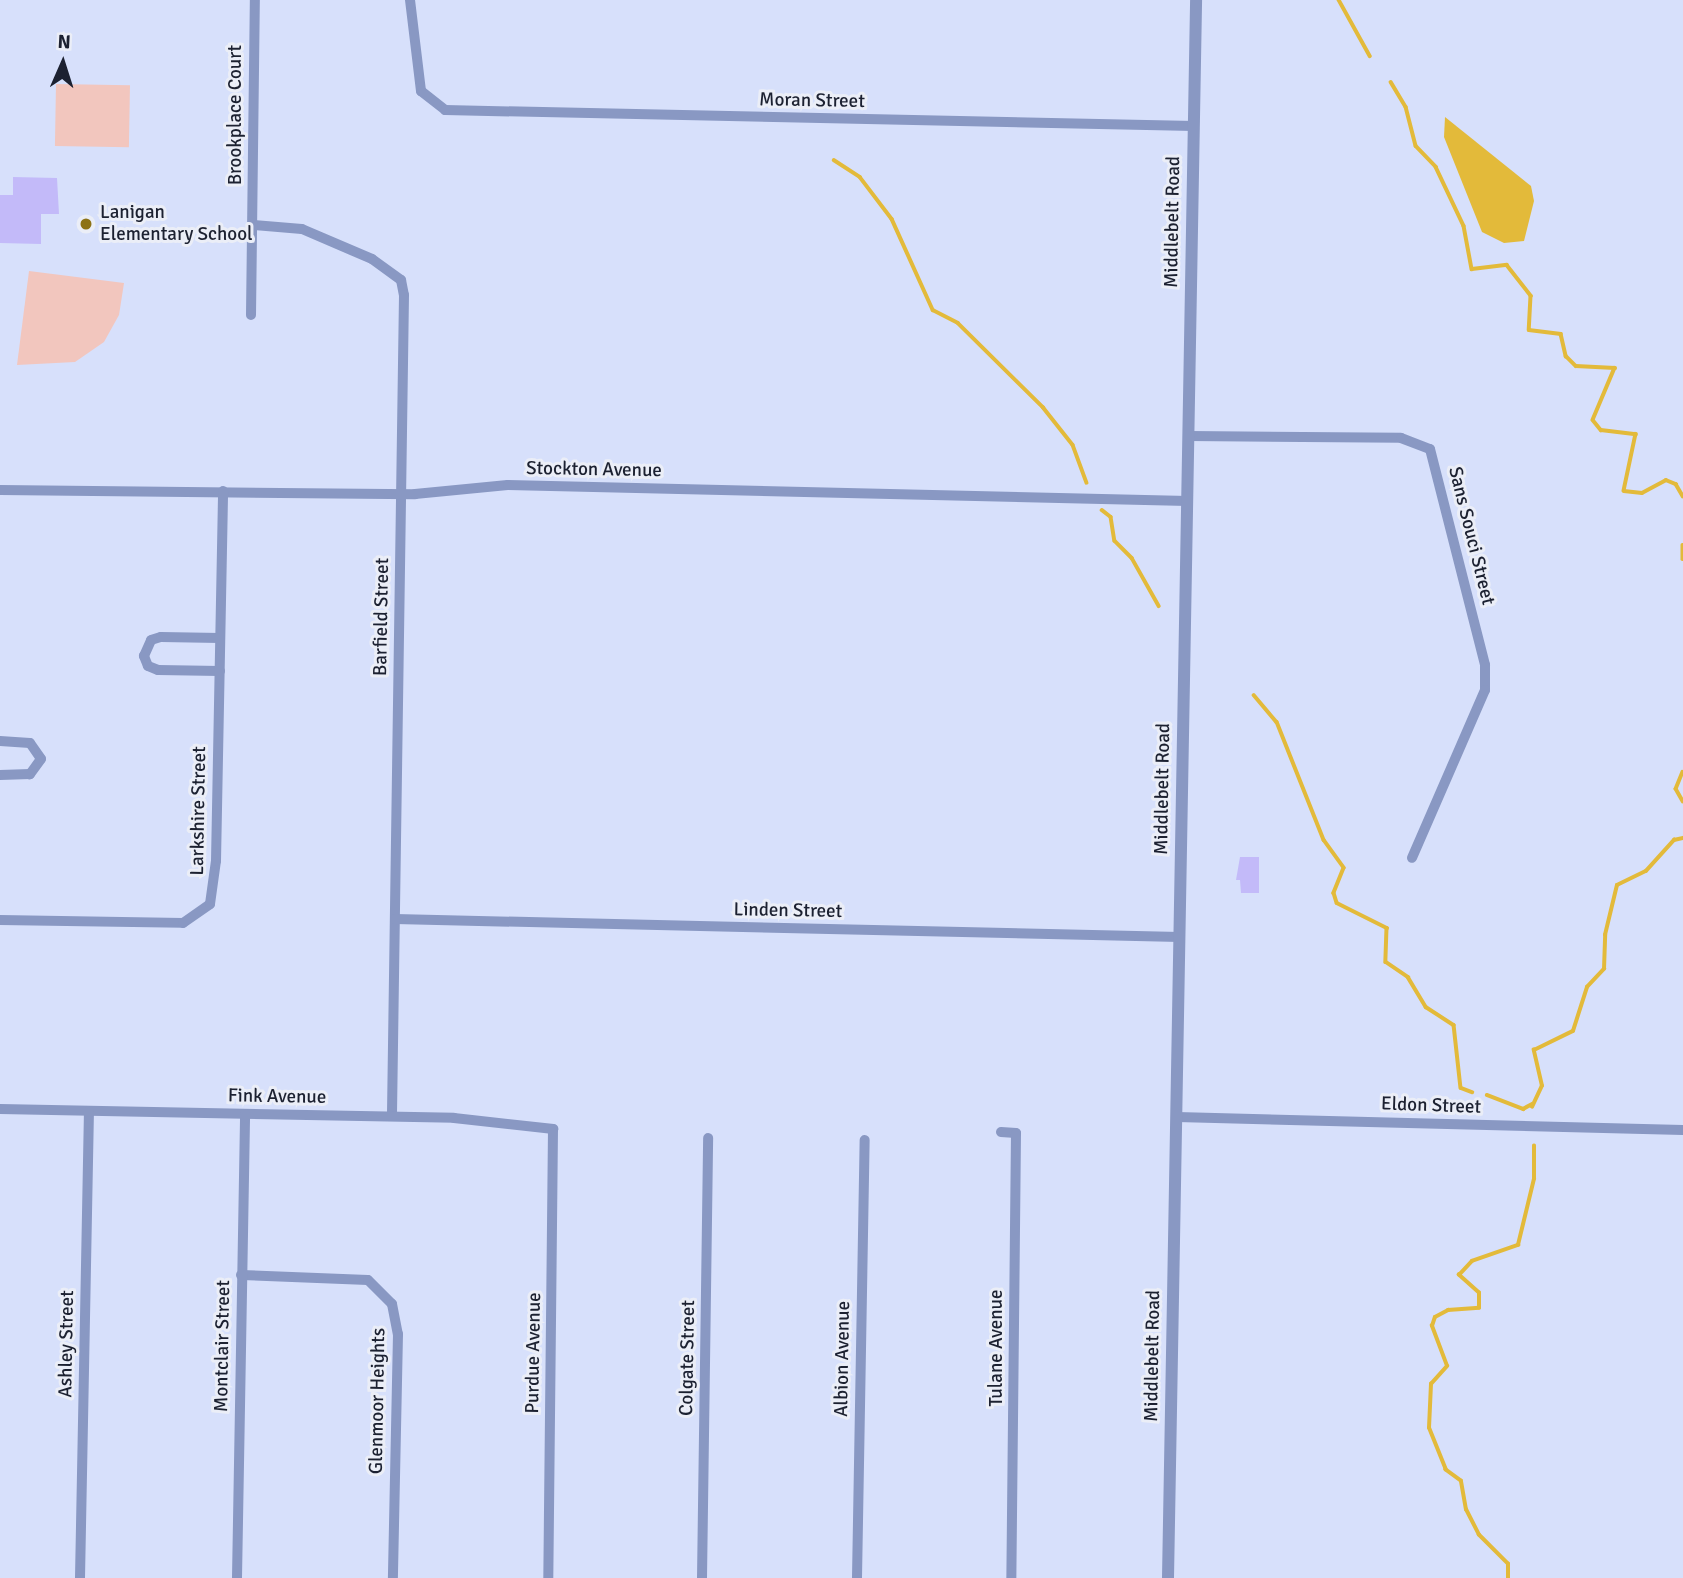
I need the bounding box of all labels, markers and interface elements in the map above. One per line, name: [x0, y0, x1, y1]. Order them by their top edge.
north arrow: [28, 28, 98, 98]
text: N: [57, 30, 71, 54]
street label: Brookplace Court: [225, 45, 247, 185]
street label: Moran Street: [759, 89, 865, 113]
street label: Middlebelt Road: [1160, 156, 1186, 288]
place label: Lanigan Elementary School: [100, 202, 253, 246]
marker: Lanigan Elementary School: [78, 216, 94, 232]
street label: Stockton Avenue: [526, 457, 662, 483]
street label: Sans Souci Street: [1443, 464, 1499, 608]
street label: Barfield Street: [370, 558, 394, 676]
street label: Middlebelt Road: [1150, 723, 1176, 855]
street label: Larkshire Street: [186, 746, 212, 876]
street label: Linden Street: [733, 899, 843, 923]
street label: Fink Avenue: [228, 1085, 326, 1109]
street label: Eldon Street: [1381, 1093, 1481, 1119]
street label: Montclair Street: [210, 1280, 236, 1412]
street label: Ashley Street: [55, 1290, 79, 1398]
street label: Tulane Avenue: [986, 1290, 1008, 1406]
street label: Middlebelt Road: [1140, 1290, 1166, 1422]
street label: Purdue Avenue: [522, 1292, 546, 1414]
street label: Colgate Street: [676, 1300, 700, 1416]
street label: Albion Avenue: [831, 1301, 855, 1417]
street label: Glenmoor Heights: [365, 1328, 391, 1474]

